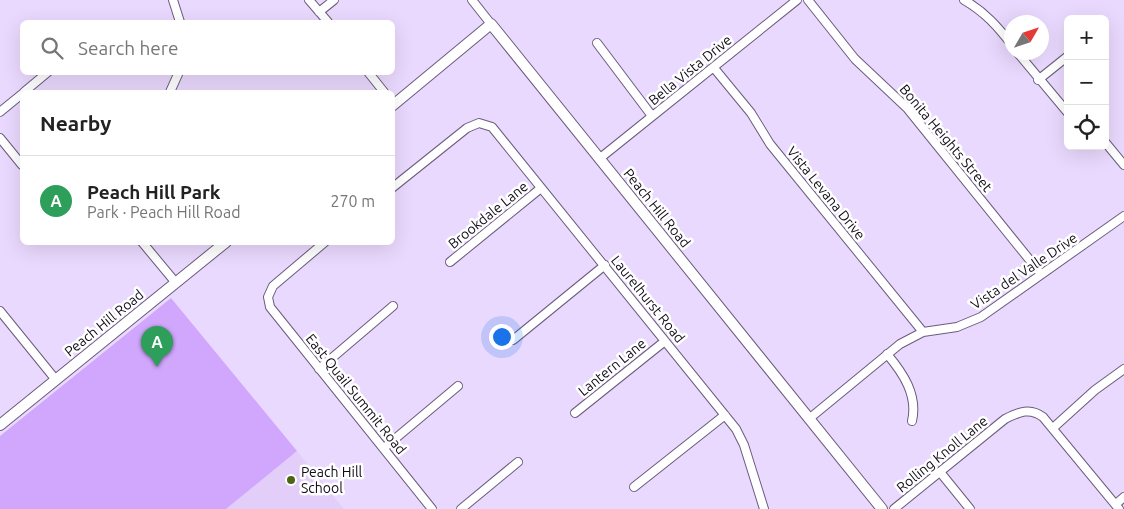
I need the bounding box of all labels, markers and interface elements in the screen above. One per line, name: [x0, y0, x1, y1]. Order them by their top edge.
north arrow: [1004, 15, 1049, 60]
map controls: [1064, 15, 1109, 150]
button: +: [1064, 15, 1109, 60]
search box: [20, 20, 395, 75]
street label: Bella Vista Drive: [645, 32, 735, 108]
icon: search: [38, 34, 66, 62]
text: Search here: [78, 37, 178, 59]
button: −: [1064, 60, 1109, 105]
street label: Bonita Heights Street: [896, 81, 996, 195]
button: locate: [1064, 105, 1109, 150]
text: Nearby: [40, 111, 111, 135]
street label: Vista Levana Drive: [784, 143, 868, 243]
street label: Peach Hill Road: [620, 165, 694, 251]
street label: Brookdale Lane: [445, 178, 531, 252]
text: Peach Hill Park: [87, 181, 221, 203]
text: A: [50, 192, 62, 210]
text: 270 m: [330, 192, 375, 210]
text: Park · Peach Hill Road: [87, 203, 241, 221]
street label: Vista del Valle Drive: [968, 230, 1080, 312]
street label: Laurelhurst Road: [608, 252, 688, 346]
street label: Peach Hill Road: [61, 286, 147, 360]
your location: [489, 324, 515, 350]
pin: A: [141, 326, 173, 367]
street label: East Quail Summit Road: [303, 331, 409, 457]
street label: Lantern Lane: [575, 335, 649, 399]
street label: Rolling Knoll Lane: [893, 412, 991, 496]
place label: Peach Hill School: [301, 464, 363, 496]
marker: Peach Hill School: [285, 474, 297, 486]

